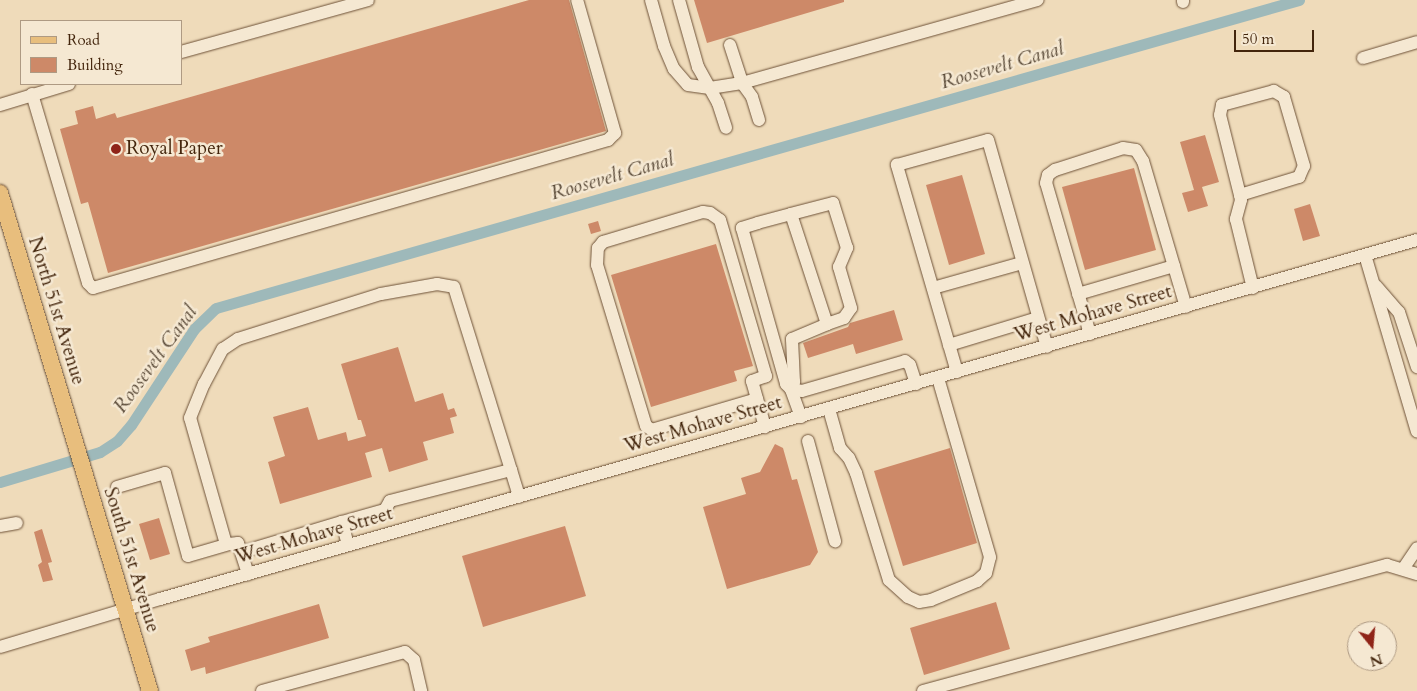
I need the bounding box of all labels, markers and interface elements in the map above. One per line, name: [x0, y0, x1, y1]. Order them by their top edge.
legend: [20, 20, 182, 85]
scale bar: [1237, 20, 1317, 52]
text: 50 m: [1242, 29, 1274, 49]
text: Road: [67, 30, 100, 50]
water label: Roosevelt Canal: [938, 36, 1066, 94]
text: Building: [67, 55, 123, 75]
place label: Royal Paper: [126, 138, 223, 160]
marker: Royal Paper: [110, 143, 122, 155]
water label: Roosevelt Canal: [548, 147, 676, 205]
street label: North 51st Avenue: [23, 234, 89, 388]
street label: West Mohave Street: [1012, 281, 1174, 347]
water label: Roosevelt Canal: [108, 301, 202, 417]
street label: West Mohave Street: [622, 392, 784, 458]
street label: South 51st Avenue: [98, 485, 164, 635]
street label: West Mohave Street: [233, 503, 395, 569]
north arrow: [1347, 621, 1397, 671]
text: N: [1368, 649, 1385, 671]

